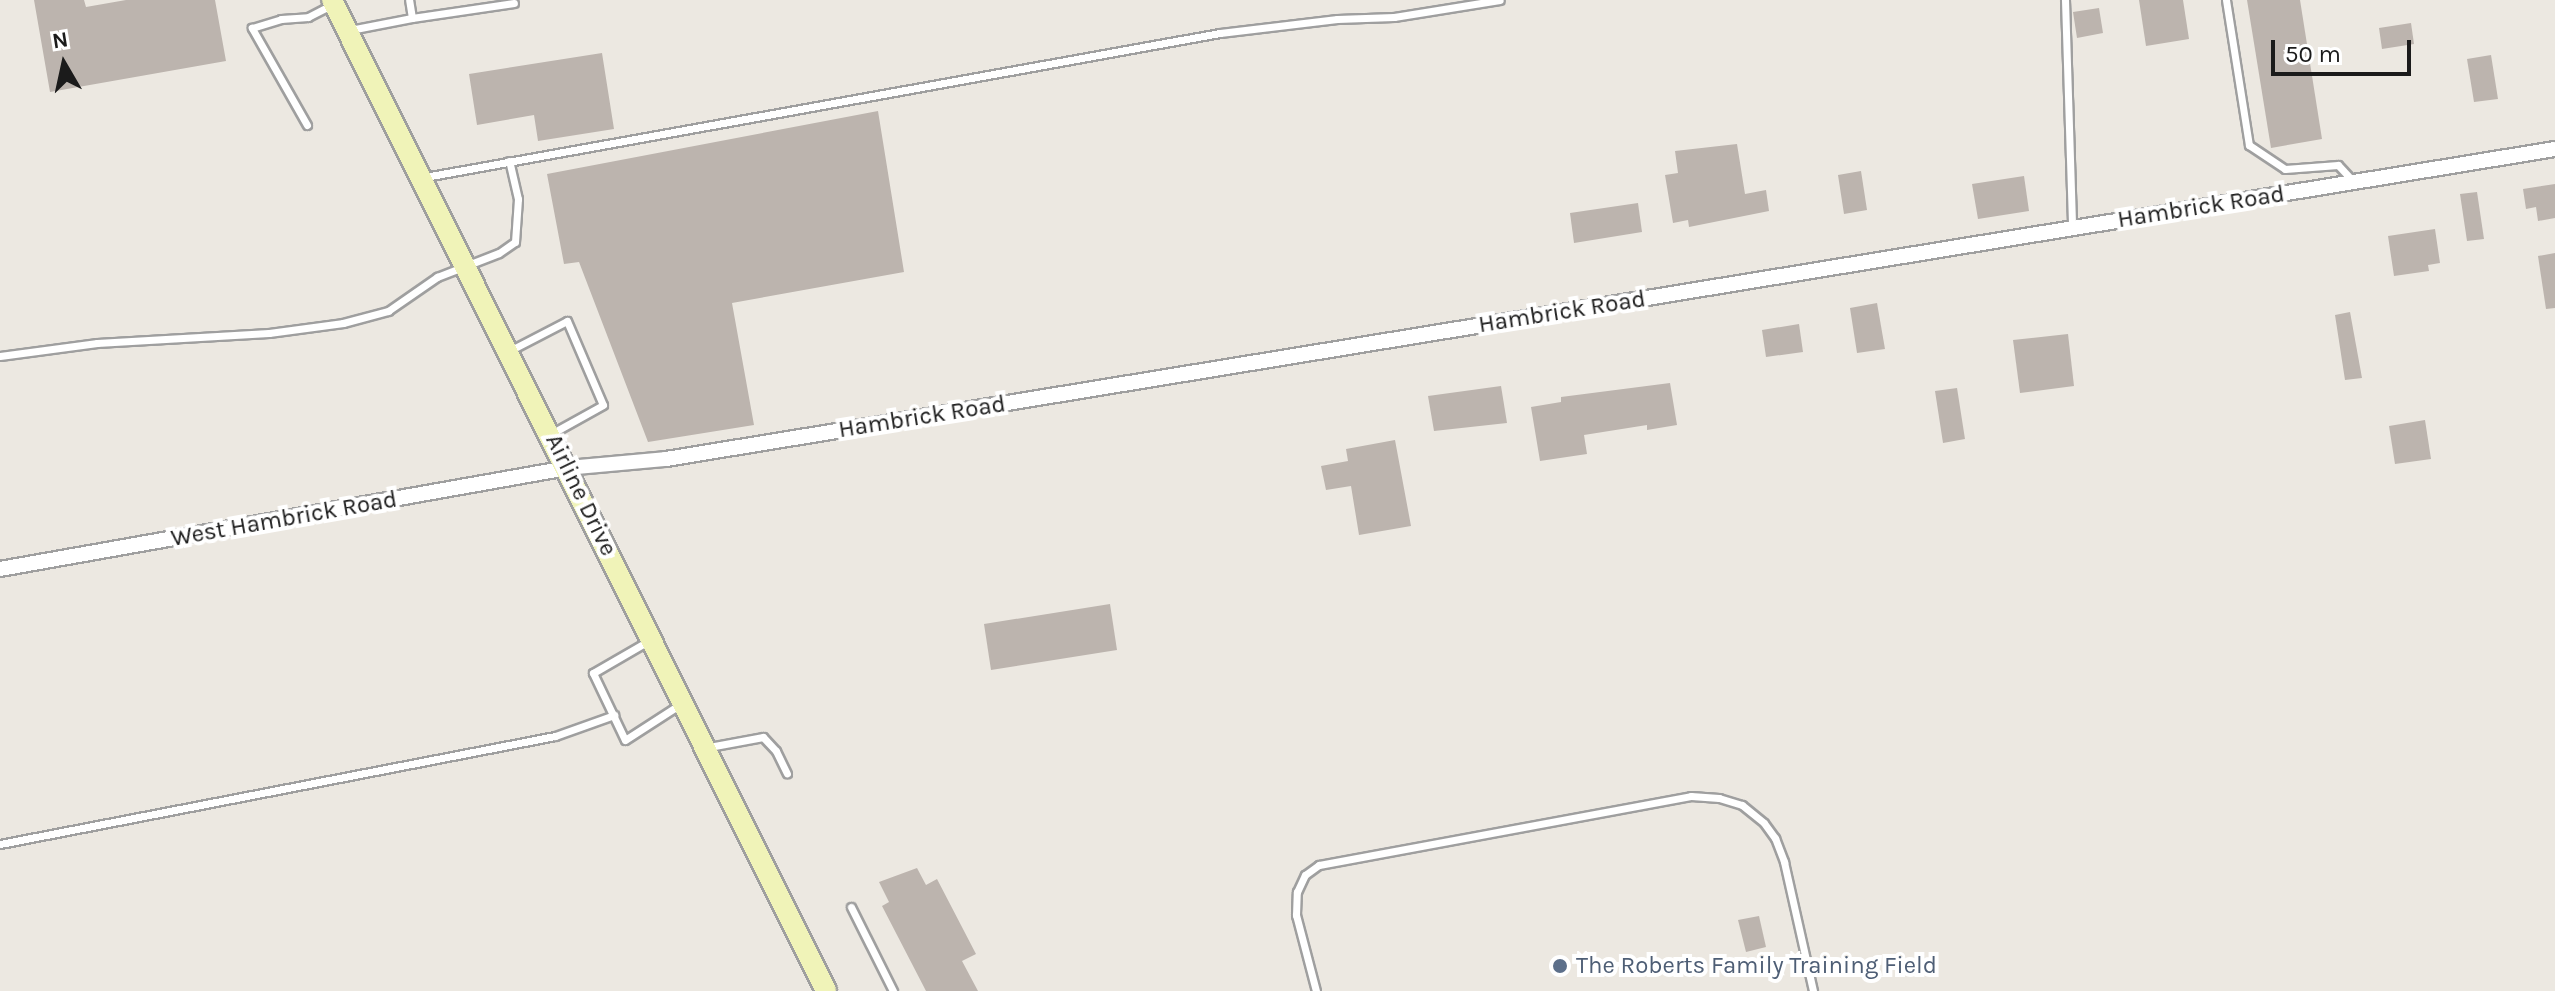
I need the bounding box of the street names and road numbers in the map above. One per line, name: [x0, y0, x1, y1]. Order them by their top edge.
street label: Hambrick Road: [2115, 180, 2287, 234]
street label: Hambrick Road: [1476, 285, 1648, 339]
street label: Hambrick Road: [836, 390, 1008, 444]
street label: Airline Drive: [539, 429, 623, 561]
street label: West Hambrick Road: [169, 485, 399, 553]

